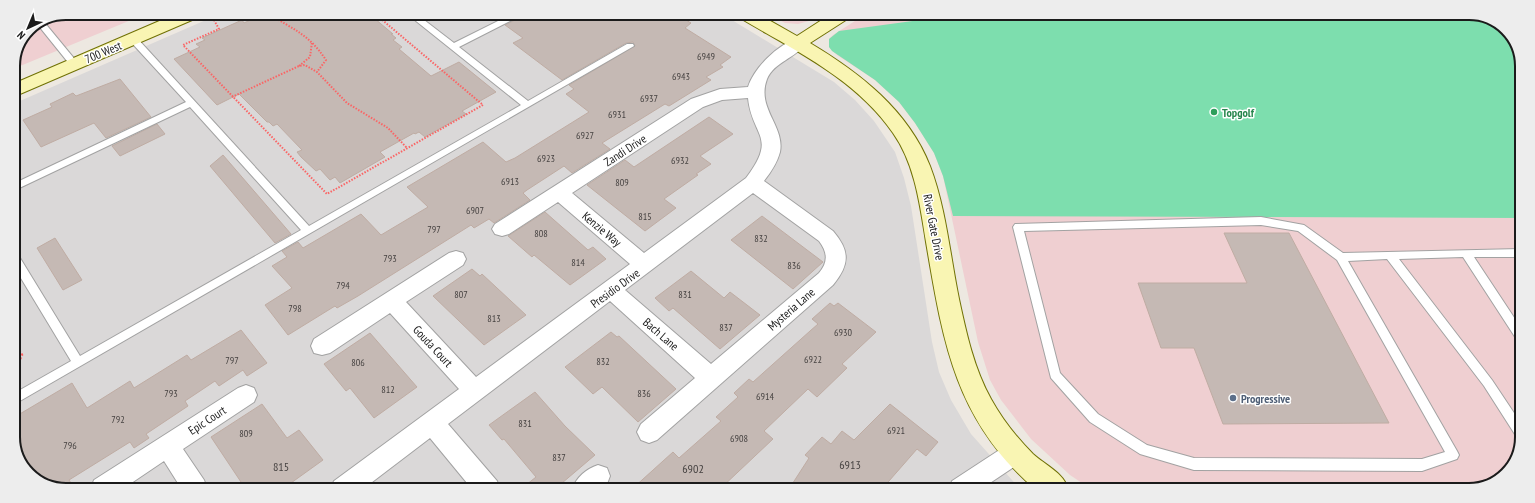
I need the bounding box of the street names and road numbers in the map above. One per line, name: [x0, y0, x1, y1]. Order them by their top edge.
street label: 700 West: [82, 37, 124, 66]
street label: Zandi Drive: [601, 131, 649, 169]
street label: River Gate Drive: [920, 193, 948, 261]
street label: Kenzie Way: [579, 208, 625, 250]
street label: Presidio Drive: [587, 265, 643, 311]
street label: Mysteria Lane: [764, 284, 818, 334]
street label: Bach Lane: [640, 314, 682, 354]
street label: Gouda Court: [410, 322, 456, 370]
street label: Epic Court: [185, 402, 229, 438]

